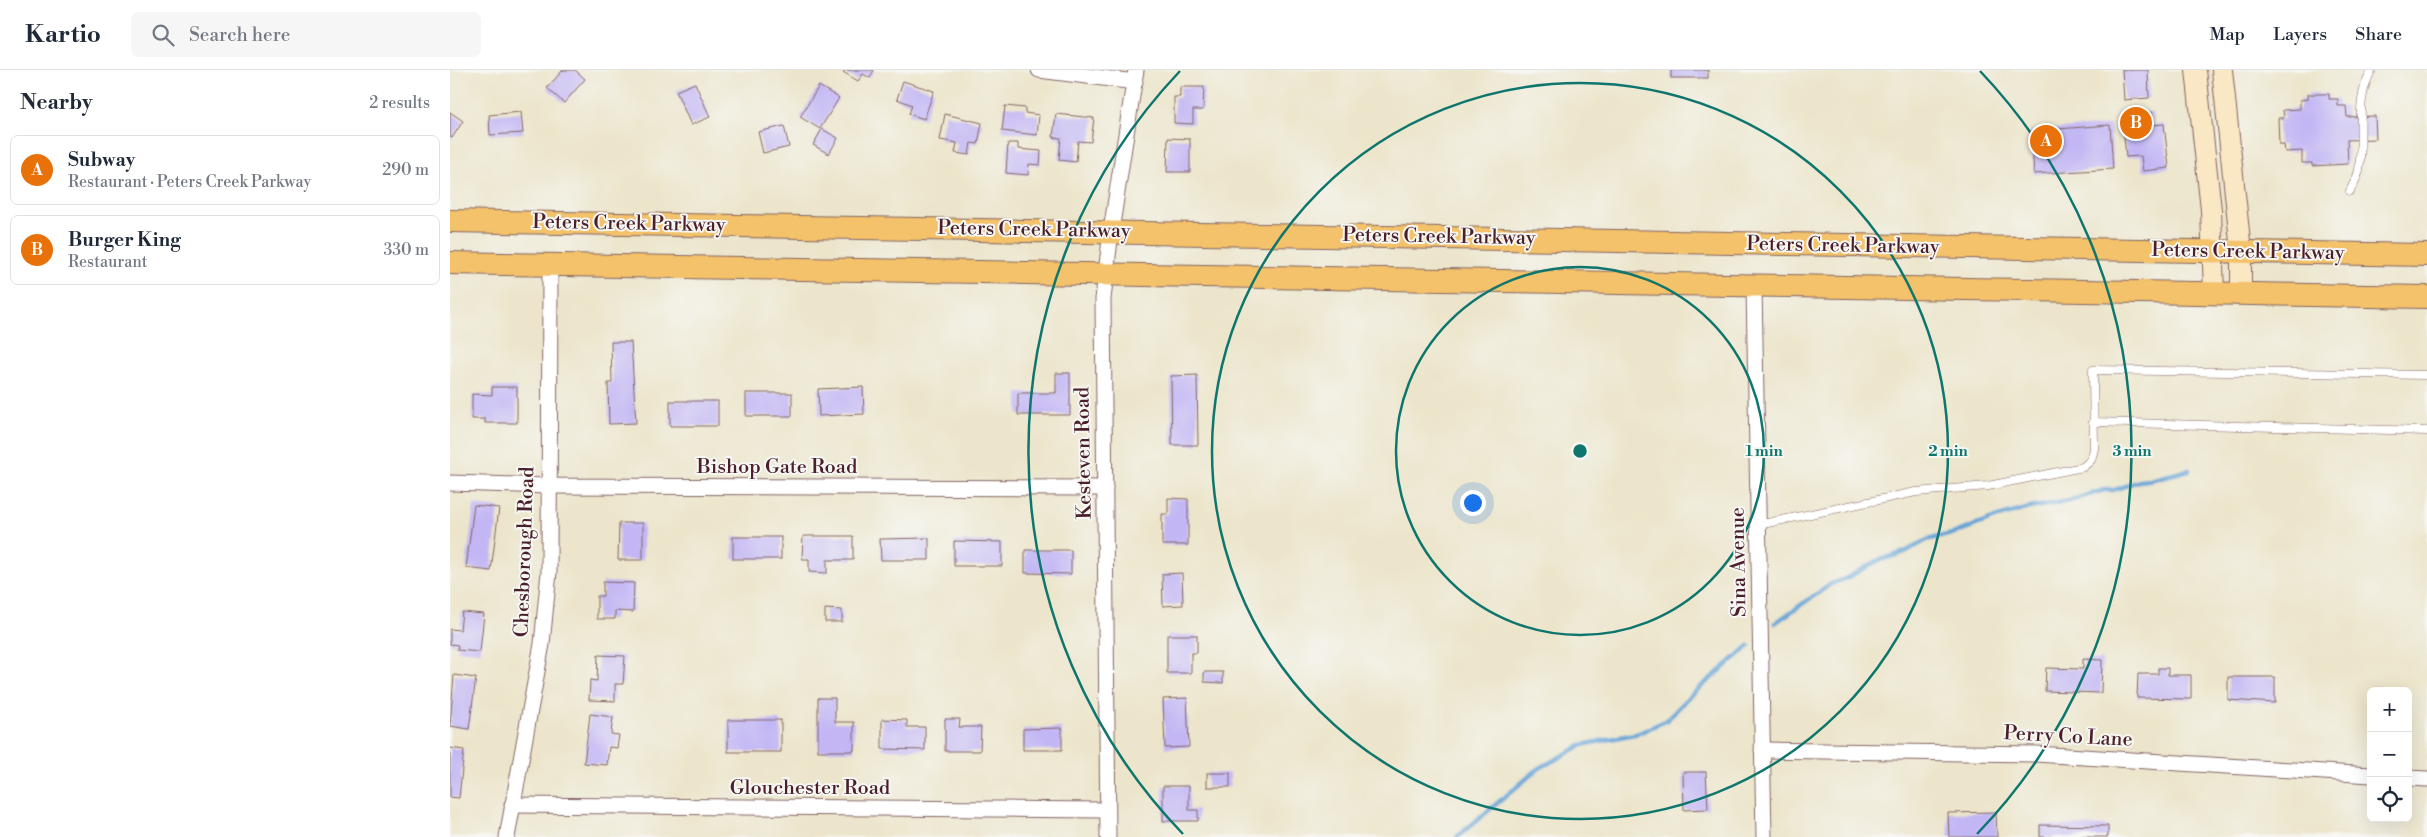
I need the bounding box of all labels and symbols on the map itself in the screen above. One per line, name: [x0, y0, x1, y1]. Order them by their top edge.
pin: B: [2120, 104, 2152, 142]
pin: A: [2030, 122, 2062, 160]
street label: Peters Creek Parkway: [532, 210, 726, 238]
street label: Peters Creek Parkway: [937, 216, 1131, 244]
street label: Peters Creek Parkway: [1342, 223, 1536, 251]
street label: Peters Creek Parkway: [1746, 232, 1940, 260]
street label: Peters Creek Parkway: [2151, 238, 2345, 266]
street label: Kesteven Road: [1070, 386, 1098, 520]
centre of rings: [1571, 442, 1589, 460]
text: 1 min: [1745, 442, 1783, 461]
text: 2 min: [1928, 442, 1968, 461]
text: 3 min: [2112, 442, 2152, 461]
street label: Bishop Gate Road: [696, 455, 858, 480]
street label: Chesborough Road: [510, 465, 540, 638]
your location: [1460, 490, 1486, 516]
street label: Sina Avenue: [1726, 507, 1752, 617]
street label: Perry Co Lane: [2003, 721, 2133, 753]
street label: Glouchester Road: [730, 776, 891, 801]

